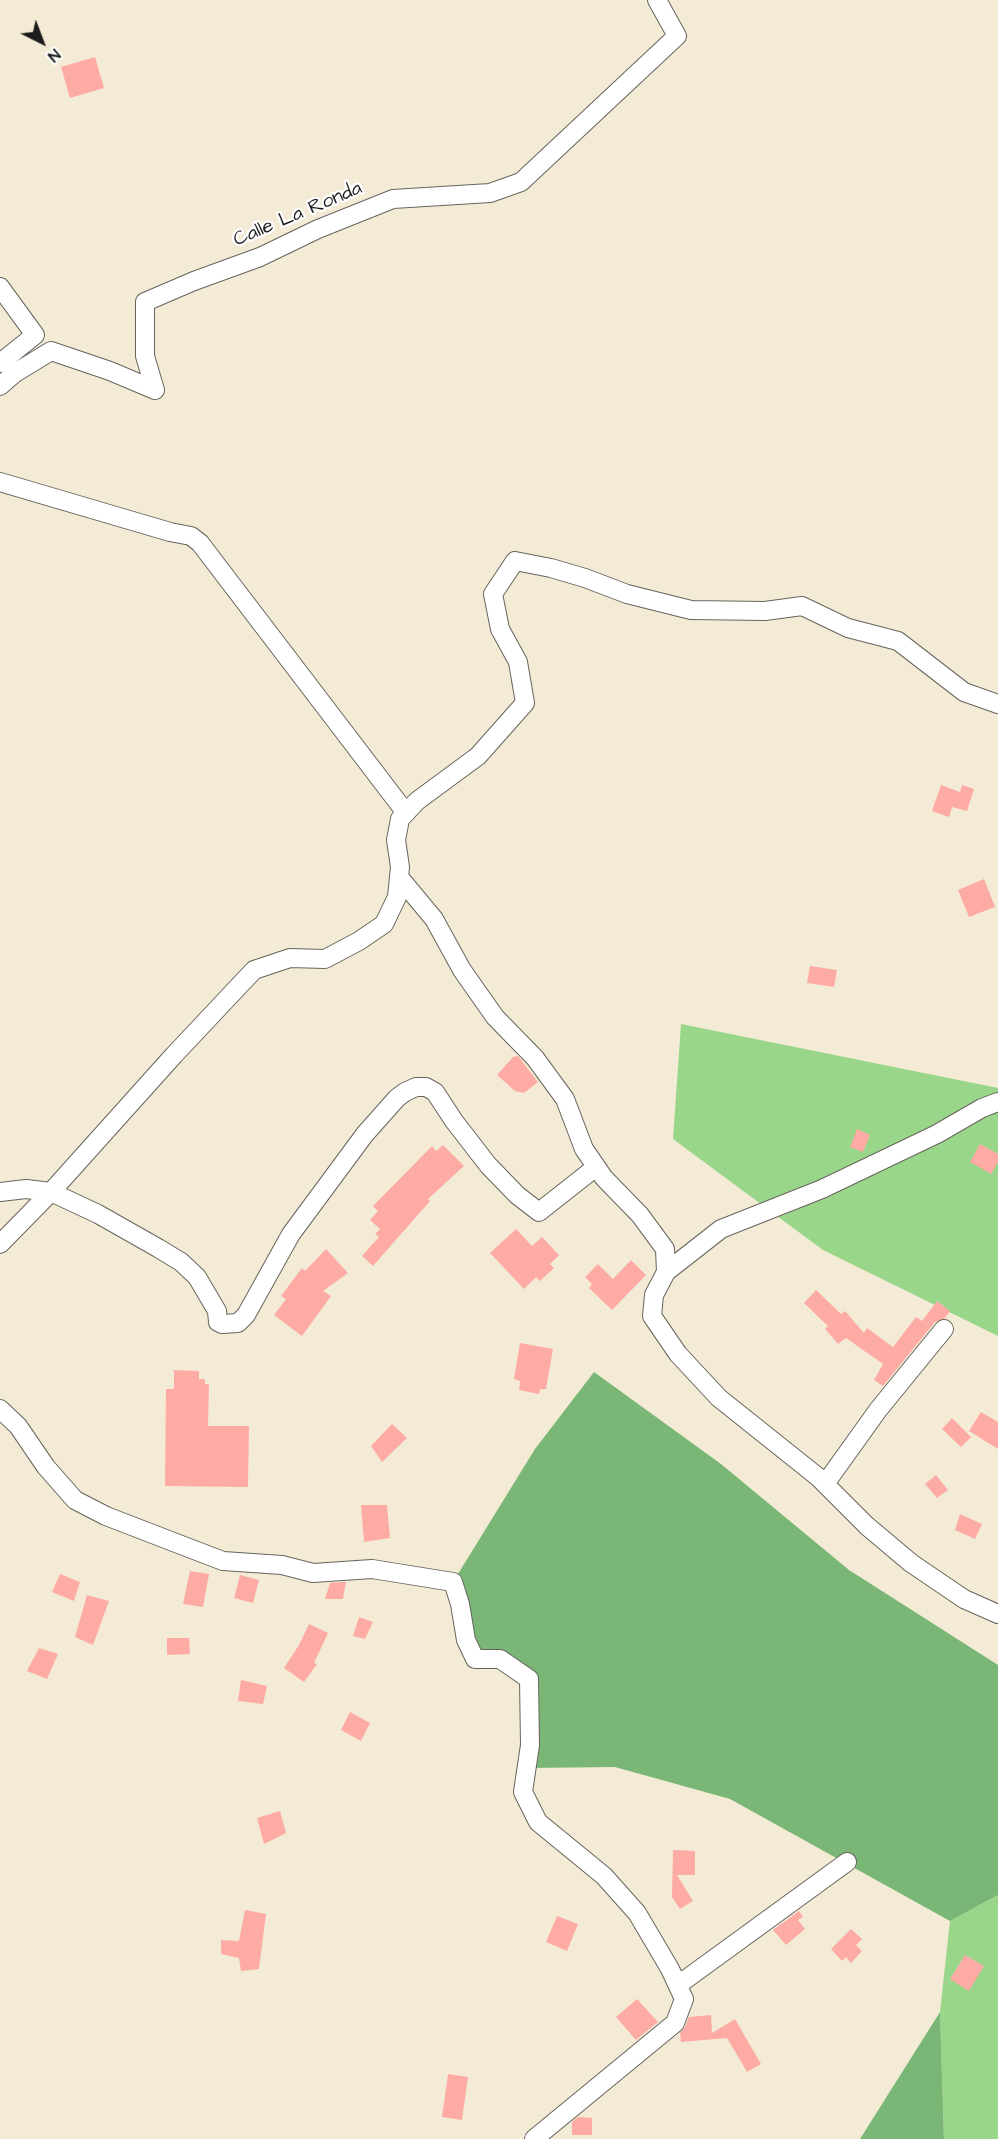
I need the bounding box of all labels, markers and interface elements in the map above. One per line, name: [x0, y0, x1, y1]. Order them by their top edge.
north arrow: [12, 12, 72, 72]
text: N: [43, 44, 65, 67]
street label: Calle La Ronda: [230, 177, 366, 253]

